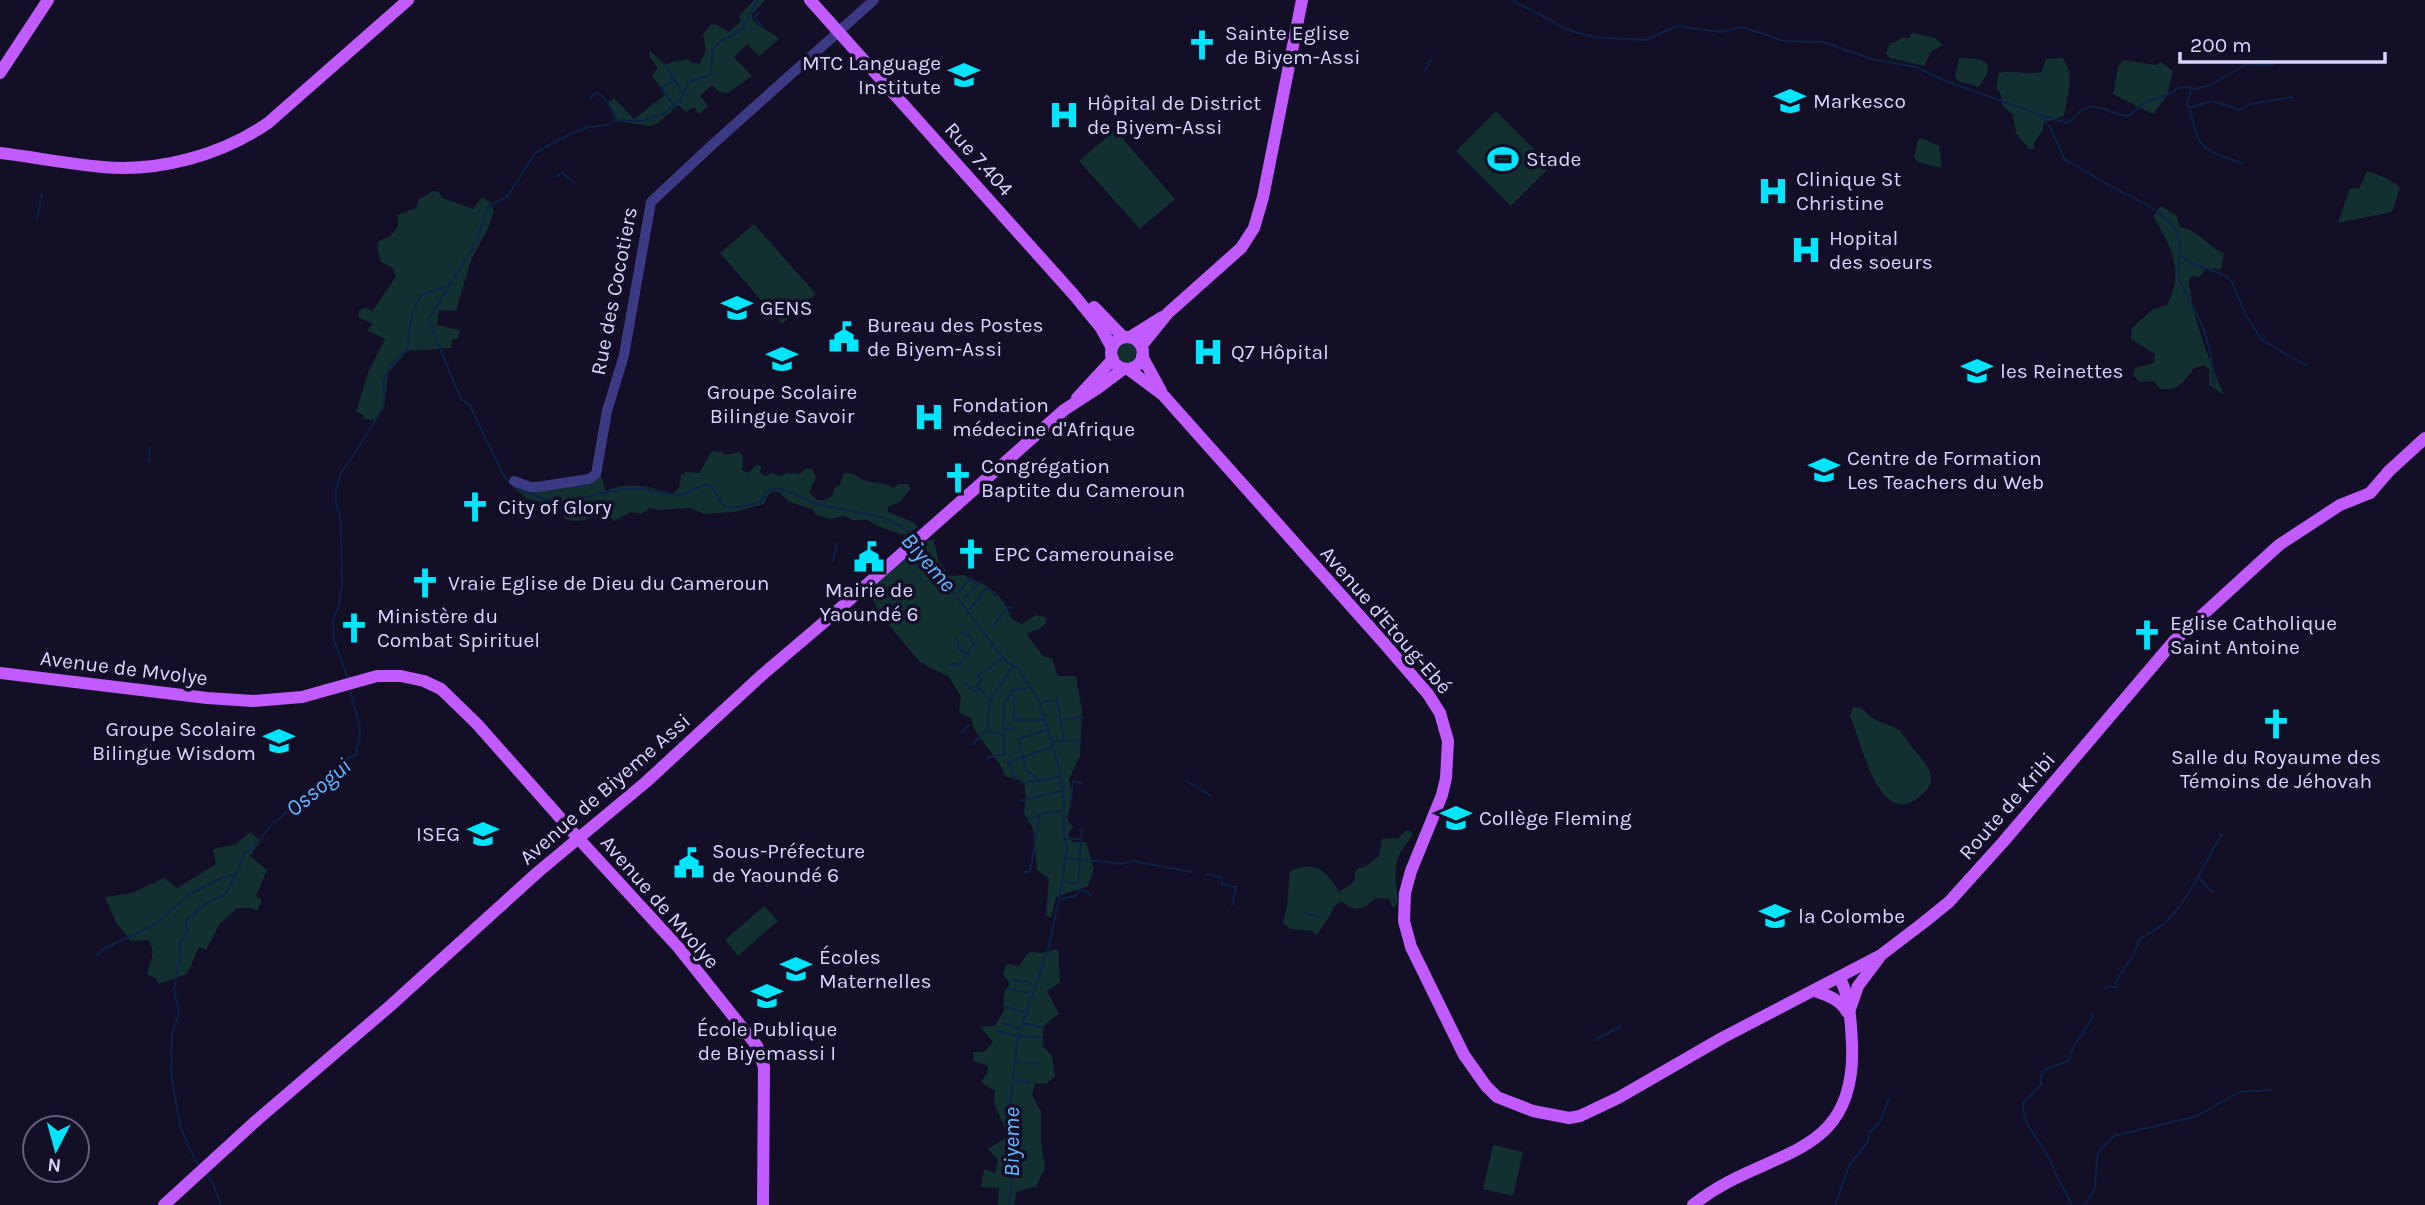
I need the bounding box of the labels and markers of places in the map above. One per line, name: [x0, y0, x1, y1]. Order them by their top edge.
place label: Sainte Eglise de Biyem-Assi: [1225, 21, 1360, 69]
church icon: Sainte Eglise de Biyem-Assi: [1185, 28, 1219, 62]
place label: MTC Language Institute: [802, 51, 941, 99]
school or university icon: MTC Language Institute: [947, 58, 981, 92]
school or university icon: Markesco: [1773, 84, 1807, 118]
place label: Markesco: [1813, 89, 1906, 113]
place label: Hôpital de District de Biyem-Assi: [1087, 91, 1261, 139]
hospital icon: Hôpital de District de Biyem-Assi: [1047, 98, 1081, 132]
sports icon: Stade: [1486, 142, 1520, 176]
place label: Stade: [1526, 147, 1581, 171]
place label: Clinique St Christine: [1796, 167, 1901, 215]
hospital icon: Clinique St Christine: [1756, 174, 1790, 208]
place label: Hopital des soeurs: [1829, 226, 1933, 274]
hospital icon: Hopital des soeurs: [1789, 233, 1823, 267]
school or university icon: GENS: [720, 291, 754, 325]
place label: GENS: [760, 296, 812, 320]
place label: Bureau des Postes de Biyem-Assi: [867, 313, 1044, 361]
public building icon: Bureau des Postes de Biyem-Assi: [827, 320, 861, 354]
hospital icon: Q7 Hôpital: [1191, 335, 1225, 369]
place label: Q7 Hôpital: [1231, 340, 1329, 364]
school or university icon: Groupe Scolaire Bilingue Savoir: [765, 342, 799, 376]
school or university icon: les Reinettes: [1960, 354, 1994, 388]
place label: les Reinettes: [2000, 359, 2124, 383]
place label: Groupe Scolaire Bilingue Savoir: [707, 380, 857, 428]
place label: Fondation médecine d'Afrique: [952, 393, 1135, 441]
hospital icon: Fondation médecine d'Afrique: [912, 400, 946, 434]
place label: Centre de Formation Les Teachers du Web: [1847, 446, 2044, 494]
school or university icon: Centre de Formation Les Teachers du Web: [1807, 453, 1841, 487]
place label: Congrégation Baptite du Cameroun: [981, 454, 1185, 502]
church icon: Congrégation Baptite du Cameroun: [941, 461, 975, 495]
church icon: City of Glory: [458, 490, 492, 524]
place label: City of Glory: [498, 495, 612, 519]
church icon: EPC Camerounaise: [954, 537, 988, 571]
public building icon: Mairie de Yaoundé 6: [852, 540, 886, 574]
place label: EPC Camerounaise: [994, 542, 1174, 566]
church icon: Vraie Eglise de Dieu du Cameroun: [408, 566, 442, 600]
place label: Vraie Eglise de Dieu du Cameroun: [448, 571, 770, 595]
place label: Mairie de Yaoundé 6: [820, 578, 918, 626]
place label: Ministère du Combat Spirituel: [377, 604, 540, 652]
church icon: Ministère du Combat Spirituel: [337, 611, 371, 645]
place label: Eglise Catholique Saint Antoine: [2170, 611, 2337, 659]
church icon: Eglise Catholique Saint Antoine: [2130, 618, 2164, 652]
church icon: Salle du Royaume des Témoins de Jéhovah: [2259, 707, 2293, 741]
place label: Groupe Scolaire Bilingue Wisdom: [92, 717, 256, 765]
school or university icon: Groupe Scolaire Bilingue Wisdom: [262, 724, 296, 758]
place label: Salle du Royaume des Témoins de Jéhovah: [2171, 745, 2381, 793]
school or university icon: Collège Fleming: [1439, 801, 1473, 835]
place label: Collège Fleming: [1479, 806, 1632, 830]
school or university icon: ISEG: [466, 817, 500, 851]
place label: ISEG: [416, 822, 460, 846]
place label: Sous-Préfecture de Yaoundé 6: [712, 839, 865, 887]
public building icon: Sous-Préfecture de Yaoundé 6: [672, 846, 706, 880]
school or university icon: la Colombe: [1758, 899, 1792, 933]
place label: la Colombe: [1798, 904, 1905, 928]
place label: Écoles Maternelles: [819, 945, 932, 993]
school or university icon: Écoles Maternelles: [779, 952, 813, 986]
school or university icon: École Publique de Biyemassi I: [750, 979, 784, 1013]
place label: École Publique de Biyemassi I: [697, 1017, 837, 1065]

